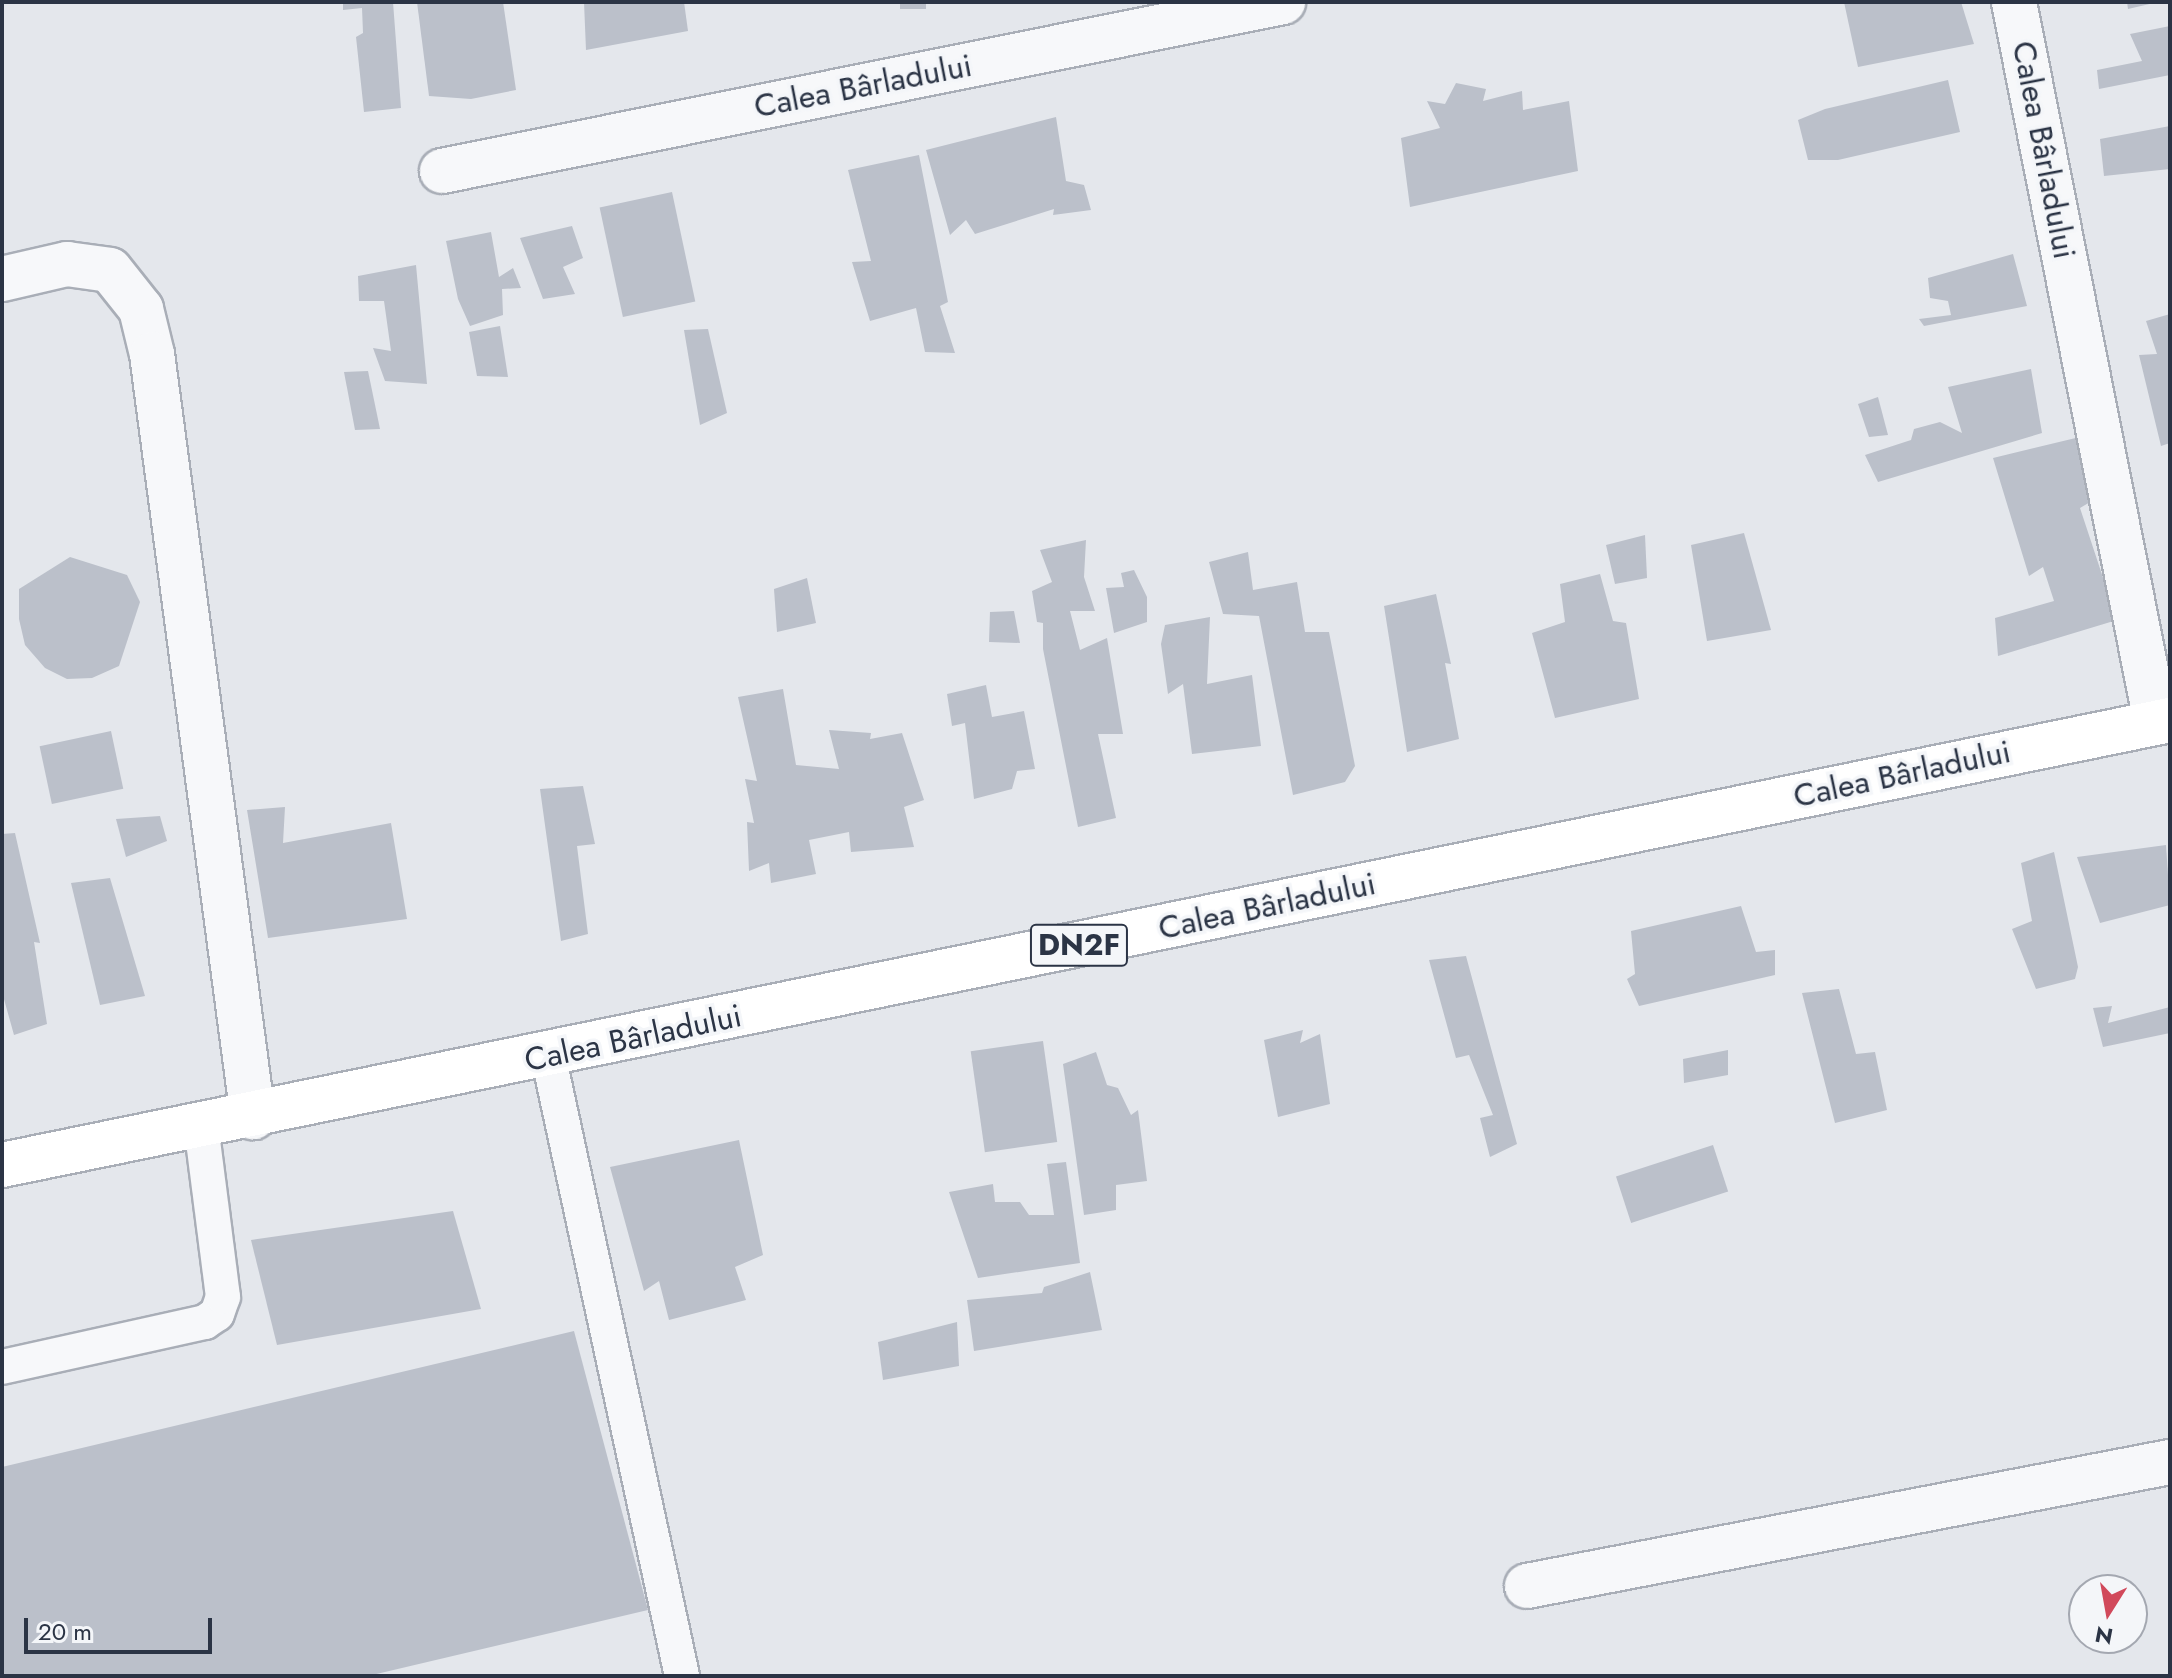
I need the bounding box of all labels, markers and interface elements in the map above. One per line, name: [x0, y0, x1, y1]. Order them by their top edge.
street label: Calea Bârladului: [2004, 38, 2084, 262]
street label: Calea Bârladului: [751, 46, 975, 126]
street label: Calea Bârladului: [1790, 732, 2014, 816]
street label: Calea Bârladului: [1155, 864, 1379, 948]
road number: DN2F: [1029, 919, 1129, 971]
street label: Calea Bârladului: [521, 996, 745, 1080]
north arrow: [2068, 1574, 2148, 1654]
scale bar: [28, 1602, 216, 1652]
text: 20 m: [38, 1614, 92, 1649]
text: N: [2092, 1618, 2115, 1653]

